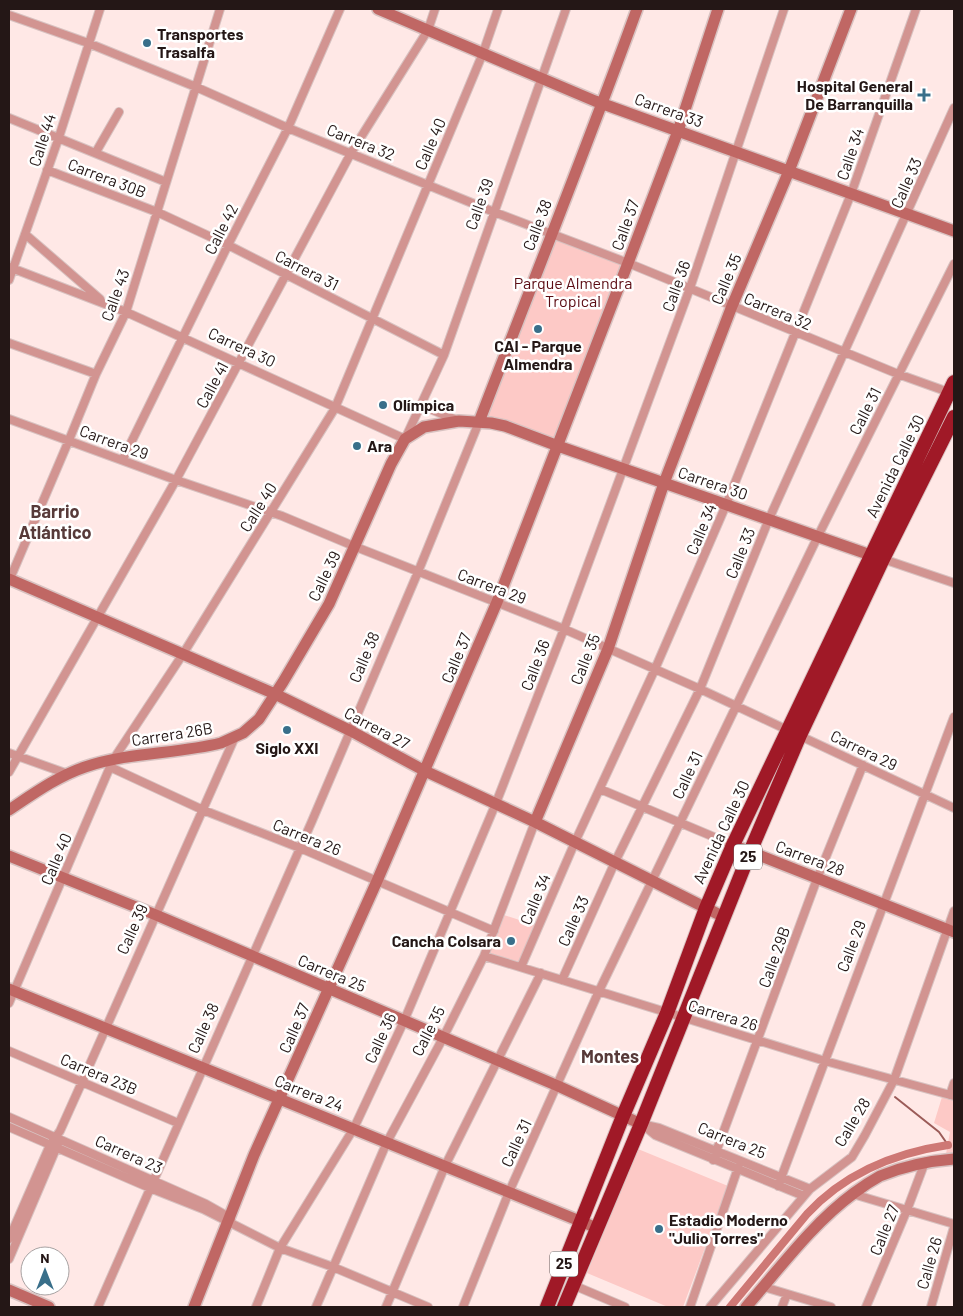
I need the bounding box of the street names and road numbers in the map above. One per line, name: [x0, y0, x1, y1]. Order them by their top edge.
street label: Carrera 33: [632, 88, 706, 131]
street label: Calle 44: [24, 111, 59, 169]
street label: Calle 40: [410, 115, 449, 173]
street label: Carrera 32: [324, 119, 398, 164]
street label: Calle 34: [832, 125, 867, 182]
street label: Carrera 30B: [65, 154, 149, 201]
street label: Calle 33: [886, 155, 925, 211]
street label: Calle 39: [460, 175, 497, 232]
street label: Calle 38: [518, 196, 555, 253]
street label: Calle 37: [607, 196, 643, 253]
street label: Calle 42: [200, 200, 241, 257]
street label: Carrera 31: [272, 245, 342, 294]
street label: Calle 35: [706, 251, 745, 307]
street label: Calle 36: [657, 258, 694, 314]
street label: Calle 43: [96, 266, 133, 323]
street label: Carrera 32: [741, 288, 815, 333]
street label: Carrera 30: [205, 323, 279, 370]
street label: Calle 41: [191, 358, 232, 411]
street label: Calle 31: [845, 384, 885, 438]
street label: Avenida Calle 30: [861, 411, 928, 520]
street label: Carrera 29: [77, 420, 151, 463]
street label: Carrera 30: [676, 462, 750, 503]
street label: Calle 40: [235, 478, 280, 535]
street label: Calle 34: [681, 500, 720, 557]
street label: Calle 33: [721, 525, 758, 581]
street label: Calle 39: [303, 548, 344, 604]
street label: Carrera 29: [455, 564, 529, 607]
street label: Calle 38: [344, 628, 383, 685]
street label: Calle 37: [437, 629, 475, 686]
street label: Calle 35: [566, 631, 603, 687]
street label: Calle 36: [516, 637, 553, 693]
street label: Carrera 27: [341, 702, 414, 753]
street label: Carrera 26B: [130, 718, 214, 749]
street label: Carrera 29: [828, 725, 901, 774]
street label: Calle 31: [667, 748, 706, 802]
street label: Avenida Calle 30: [688, 777, 753, 887]
street label: Carrera 26: [270, 814, 344, 859]
street label: Calle 40: [36, 830, 75, 888]
street label: Carrera 28: [773, 836, 847, 879]
road number: 25: [734, 844, 762, 870]
street label: Calle 34: [515, 870, 554, 927]
street label: Calle 33: [553, 893, 592, 949]
street label: Calle 39: [112, 901, 151, 957]
street label: Calle 29: [832, 917, 869, 974]
street label: Calle 29B: [754, 924, 793, 990]
street label: Carrera 25: [295, 950, 369, 995]
street label: Carrera 26: [686, 995, 760, 1034]
street label: Calle 37: [274, 999, 313, 1056]
street label: Calle 38: [183, 1000, 222, 1056]
street label: Calle 35: [407, 1003, 448, 1059]
street label: Calle 36: [360, 1010, 399, 1066]
street label: Carrera 23B: [58, 1049, 141, 1098]
street label: Carrera 24: [272, 1070, 346, 1115]
street label: Calle 28: [830, 1094, 874, 1150]
street label: Calle 31: [496, 1116, 535, 1170]
street label: Carrera 25: [695, 1117, 769, 1162]
street label: Carrera 23: [93, 1130, 166, 1177]
street label: Calle 27: [865, 1201, 902, 1258]
street label: Calle 26: [912, 1234, 945, 1291]
road number: 25: [550, 1252, 578, 1276]

